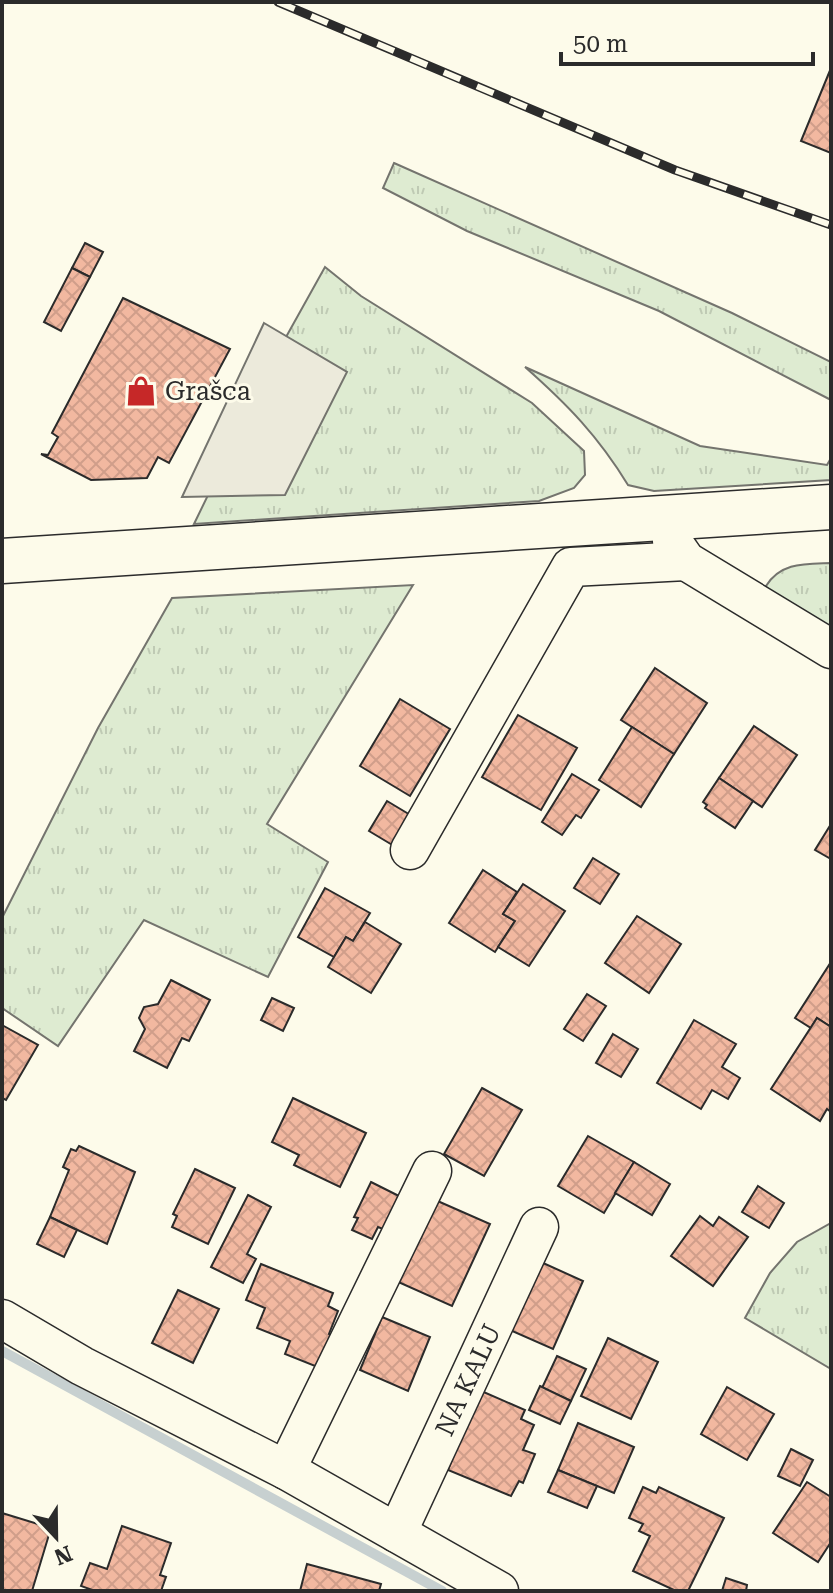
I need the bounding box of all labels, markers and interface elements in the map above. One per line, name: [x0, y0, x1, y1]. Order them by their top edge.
scale bar: [561, 16, 813, 66]
text: 50 m: [573, 30, 628, 58]
shop icon: Grašca: [124, 374, 158, 408]
place label: Grašca: [165, 376, 251, 406]
street label: NA KALU: [429, 1319, 507, 1441]
north arrow: [16, 1497, 96, 1577]
text: N: [51, 1540, 76, 1570]

